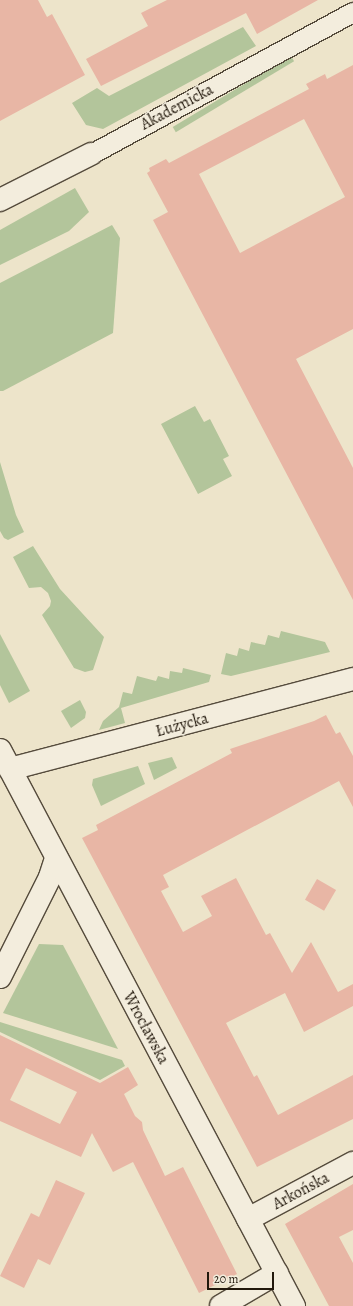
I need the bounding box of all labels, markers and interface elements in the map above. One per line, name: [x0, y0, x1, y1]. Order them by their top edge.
street label: Akademicka: [137, 80, 217, 134]
street label: Łużycka: [154, 709, 210, 741]
street label: Wrocławska: [119, 989, 173, 1067]
street label: Arkońska: [269, 1168, 333, 1214]
scale bar: [209, 1264, 276, 1290]
text: 20 m: [214, 1271, 238, 1287]

